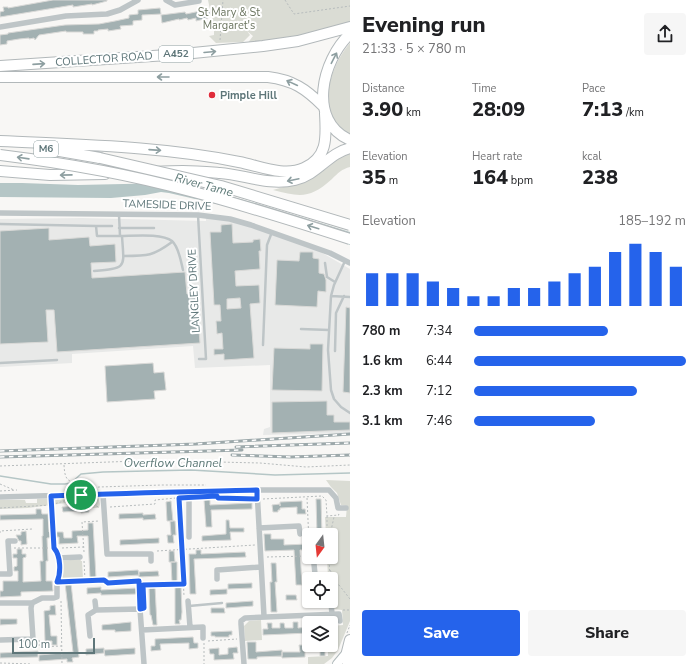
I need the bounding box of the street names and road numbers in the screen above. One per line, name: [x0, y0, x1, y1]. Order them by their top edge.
road number: A452: [159, 46, 193, 62]
street label: COLLECTOR ROAD: [55, 48, 153, 70]
road number: M6: [34, 141, 58, 157]
street label: TAMESIDE DRIVE: [122, 196, 212, 214]
street label: LANGLEY DRIVE: [184, 249, 204, 333]

